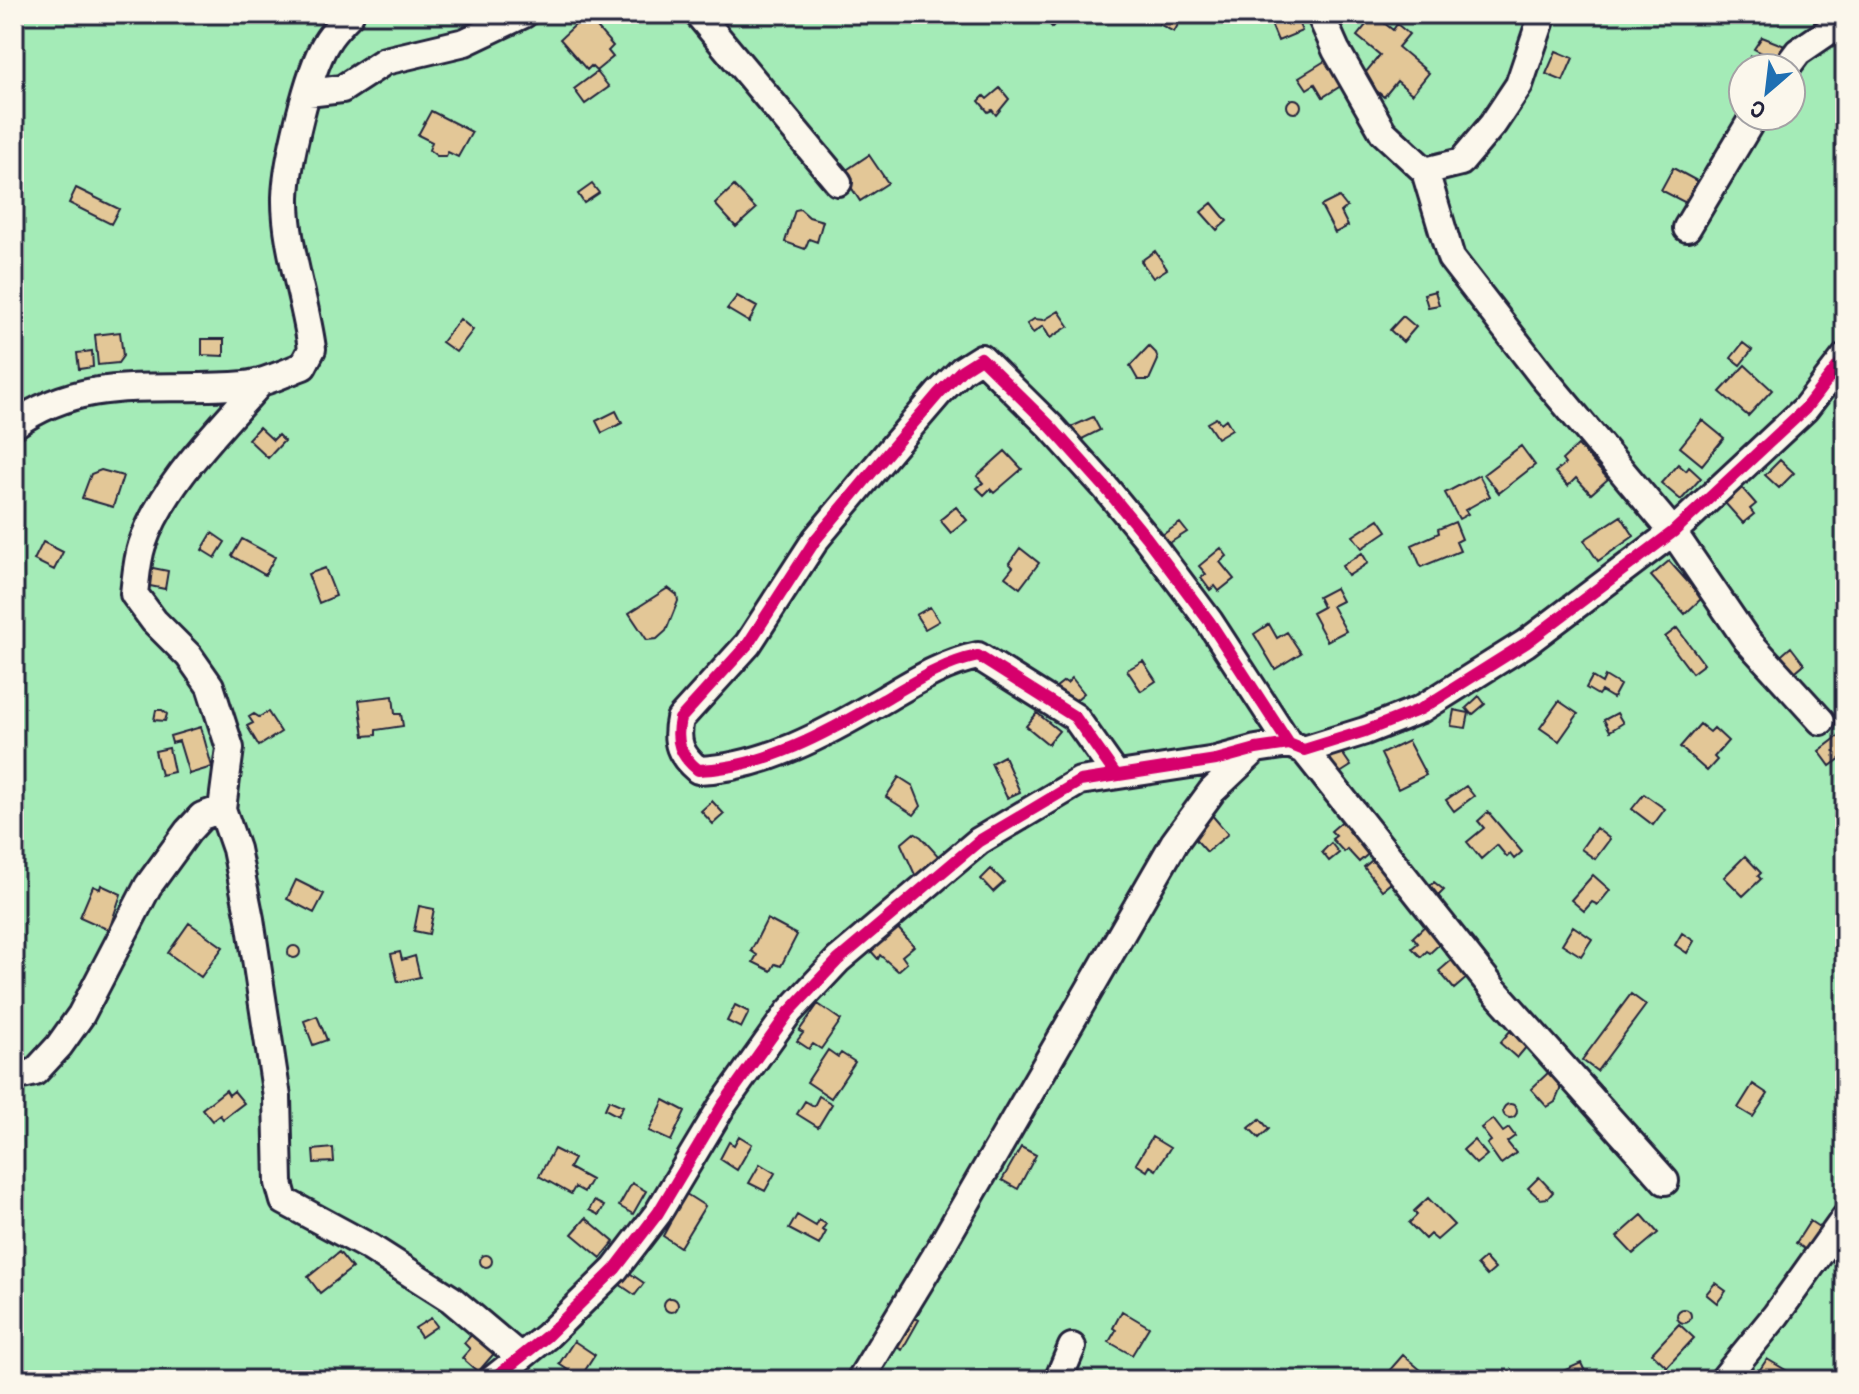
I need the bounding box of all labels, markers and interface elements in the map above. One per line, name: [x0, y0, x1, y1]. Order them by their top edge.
north arrow: [1727, 52, 1807, 132]
text: С: [1745, 93, 1771, 124]

